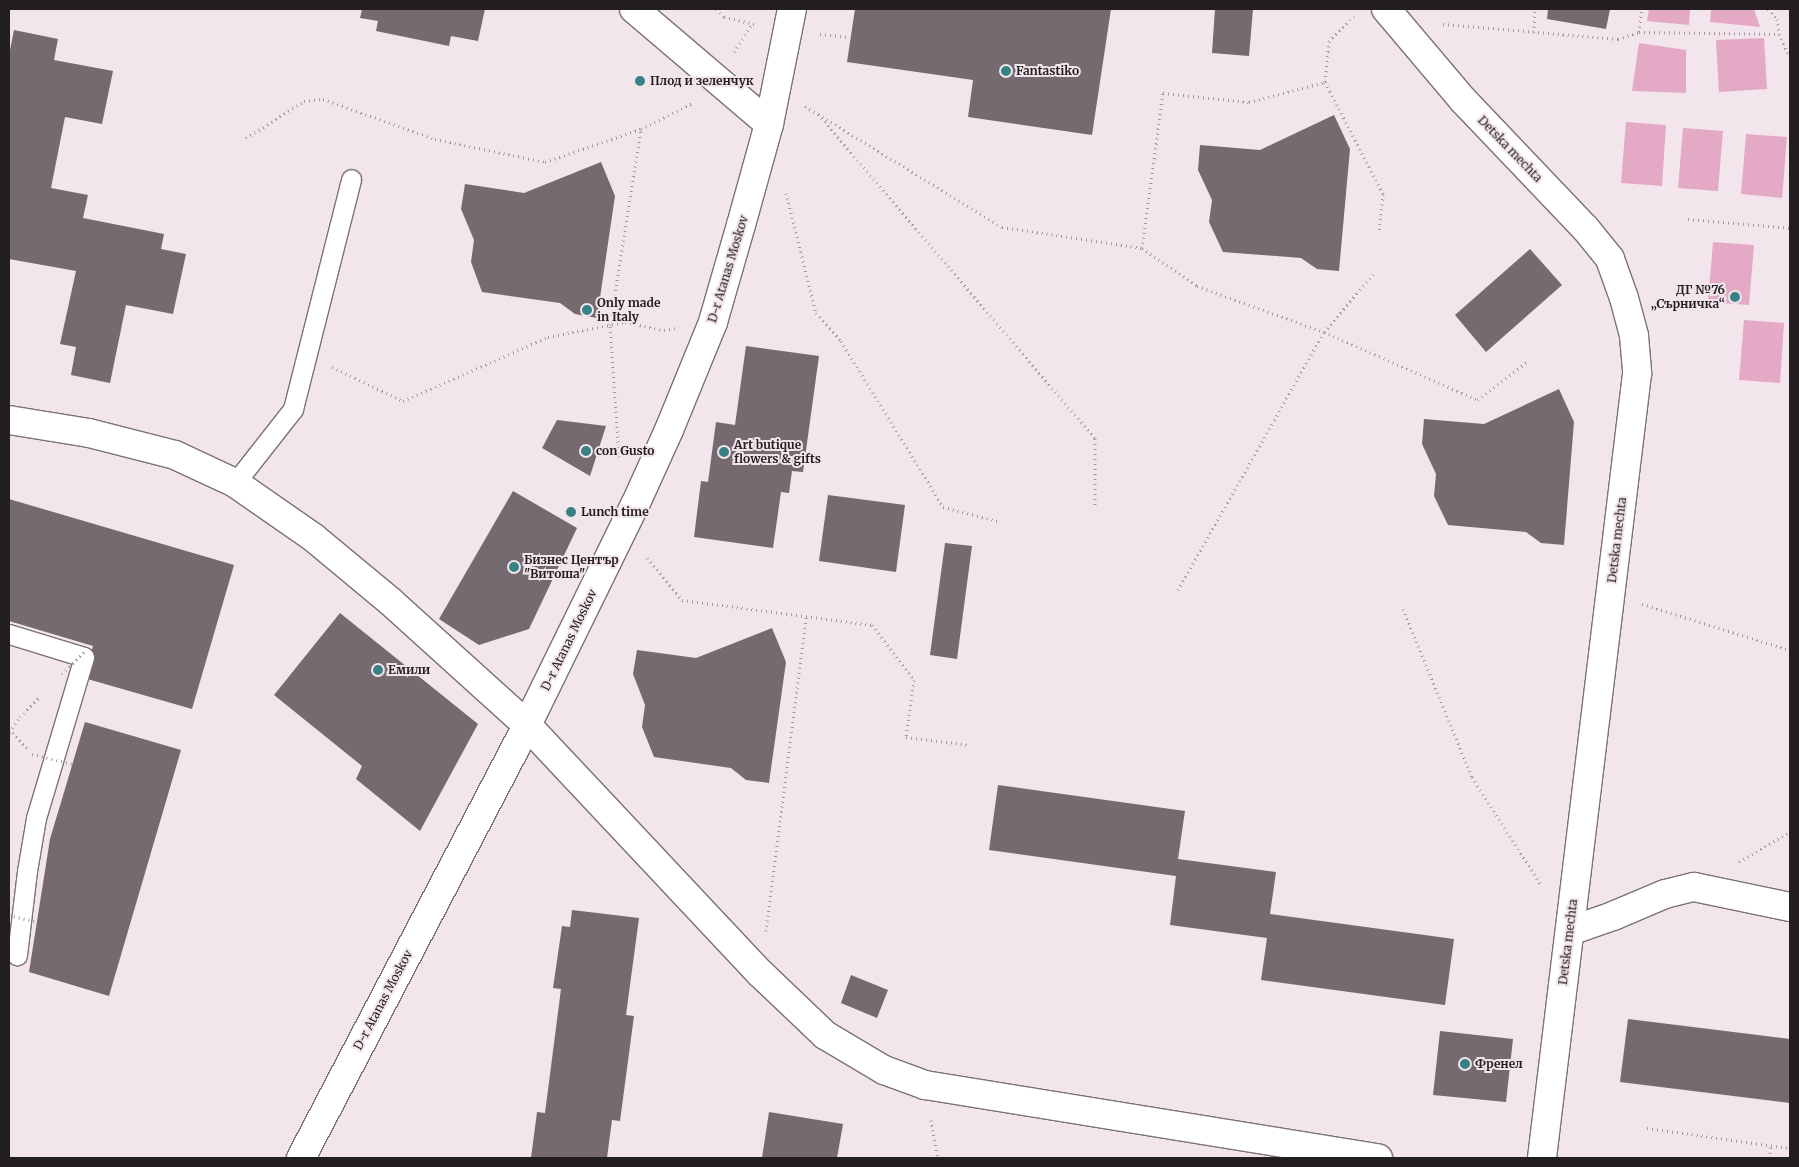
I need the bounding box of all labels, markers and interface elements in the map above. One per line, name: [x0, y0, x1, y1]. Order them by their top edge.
place label: Fantastiko: [1016, 64, 1079, 78]
marker: Fantastiko: [1000, 65, 1012, 77]
place label: Плод и зеленчук: [650, 74, 754, 88]
marker: Плод и зеленчук: [634, 75, 646, 87]
street label: Detska mechta: [1475, 113, 1545, 185]
street label: D-r Atanas Moskov: [705, 214, 751, 324]
place label: ДГ №76 „Сърничка“: [1651, 283, 1725, 311]
marker: ДГ №76 „Сърничка“: [1729, 291, 1741, 303]
place label: Only made in Italy: [597, 296, 660, 324]
marker: Only made in Italy: [581, 304, 593, 316]
place label: Art butique flowers & gifts: [734, 438, 821, 466]
place label: con Gusto: [596, 444, 655, 458]
marker: con Gusto: [580, 445, 592, 457]
marker: Art butique flowers & gifts: [718, 446, 730, 458]
street label: Detska mechta: [1605, 496, 1629, 584]
place label: Lunch time: [581, 505, 649, 519]
marker: Lunch time: [565, 506, 577, 518]
place label: Бизнес Център "Витоша": [524, 553, 619, 581]
marker: Бизнес Център "Витоша": [508, 561, 520, 573]
street label: D-r Atanas Moskov: [538, 587, 600, 693]
place label: Емили: [388, 663, 430, 677]
marker: Емили: [372, 664, 384, 676]
street label: Detska mechta: [1556, 898, 1580, 986]
street label: D-r Atanas Moskov: [351, 948, 415, 1052]
place label: Френел: [1475, 1057, 1523, 1071]
marker: Френел: [1459, 1058, 1471, 1070]

